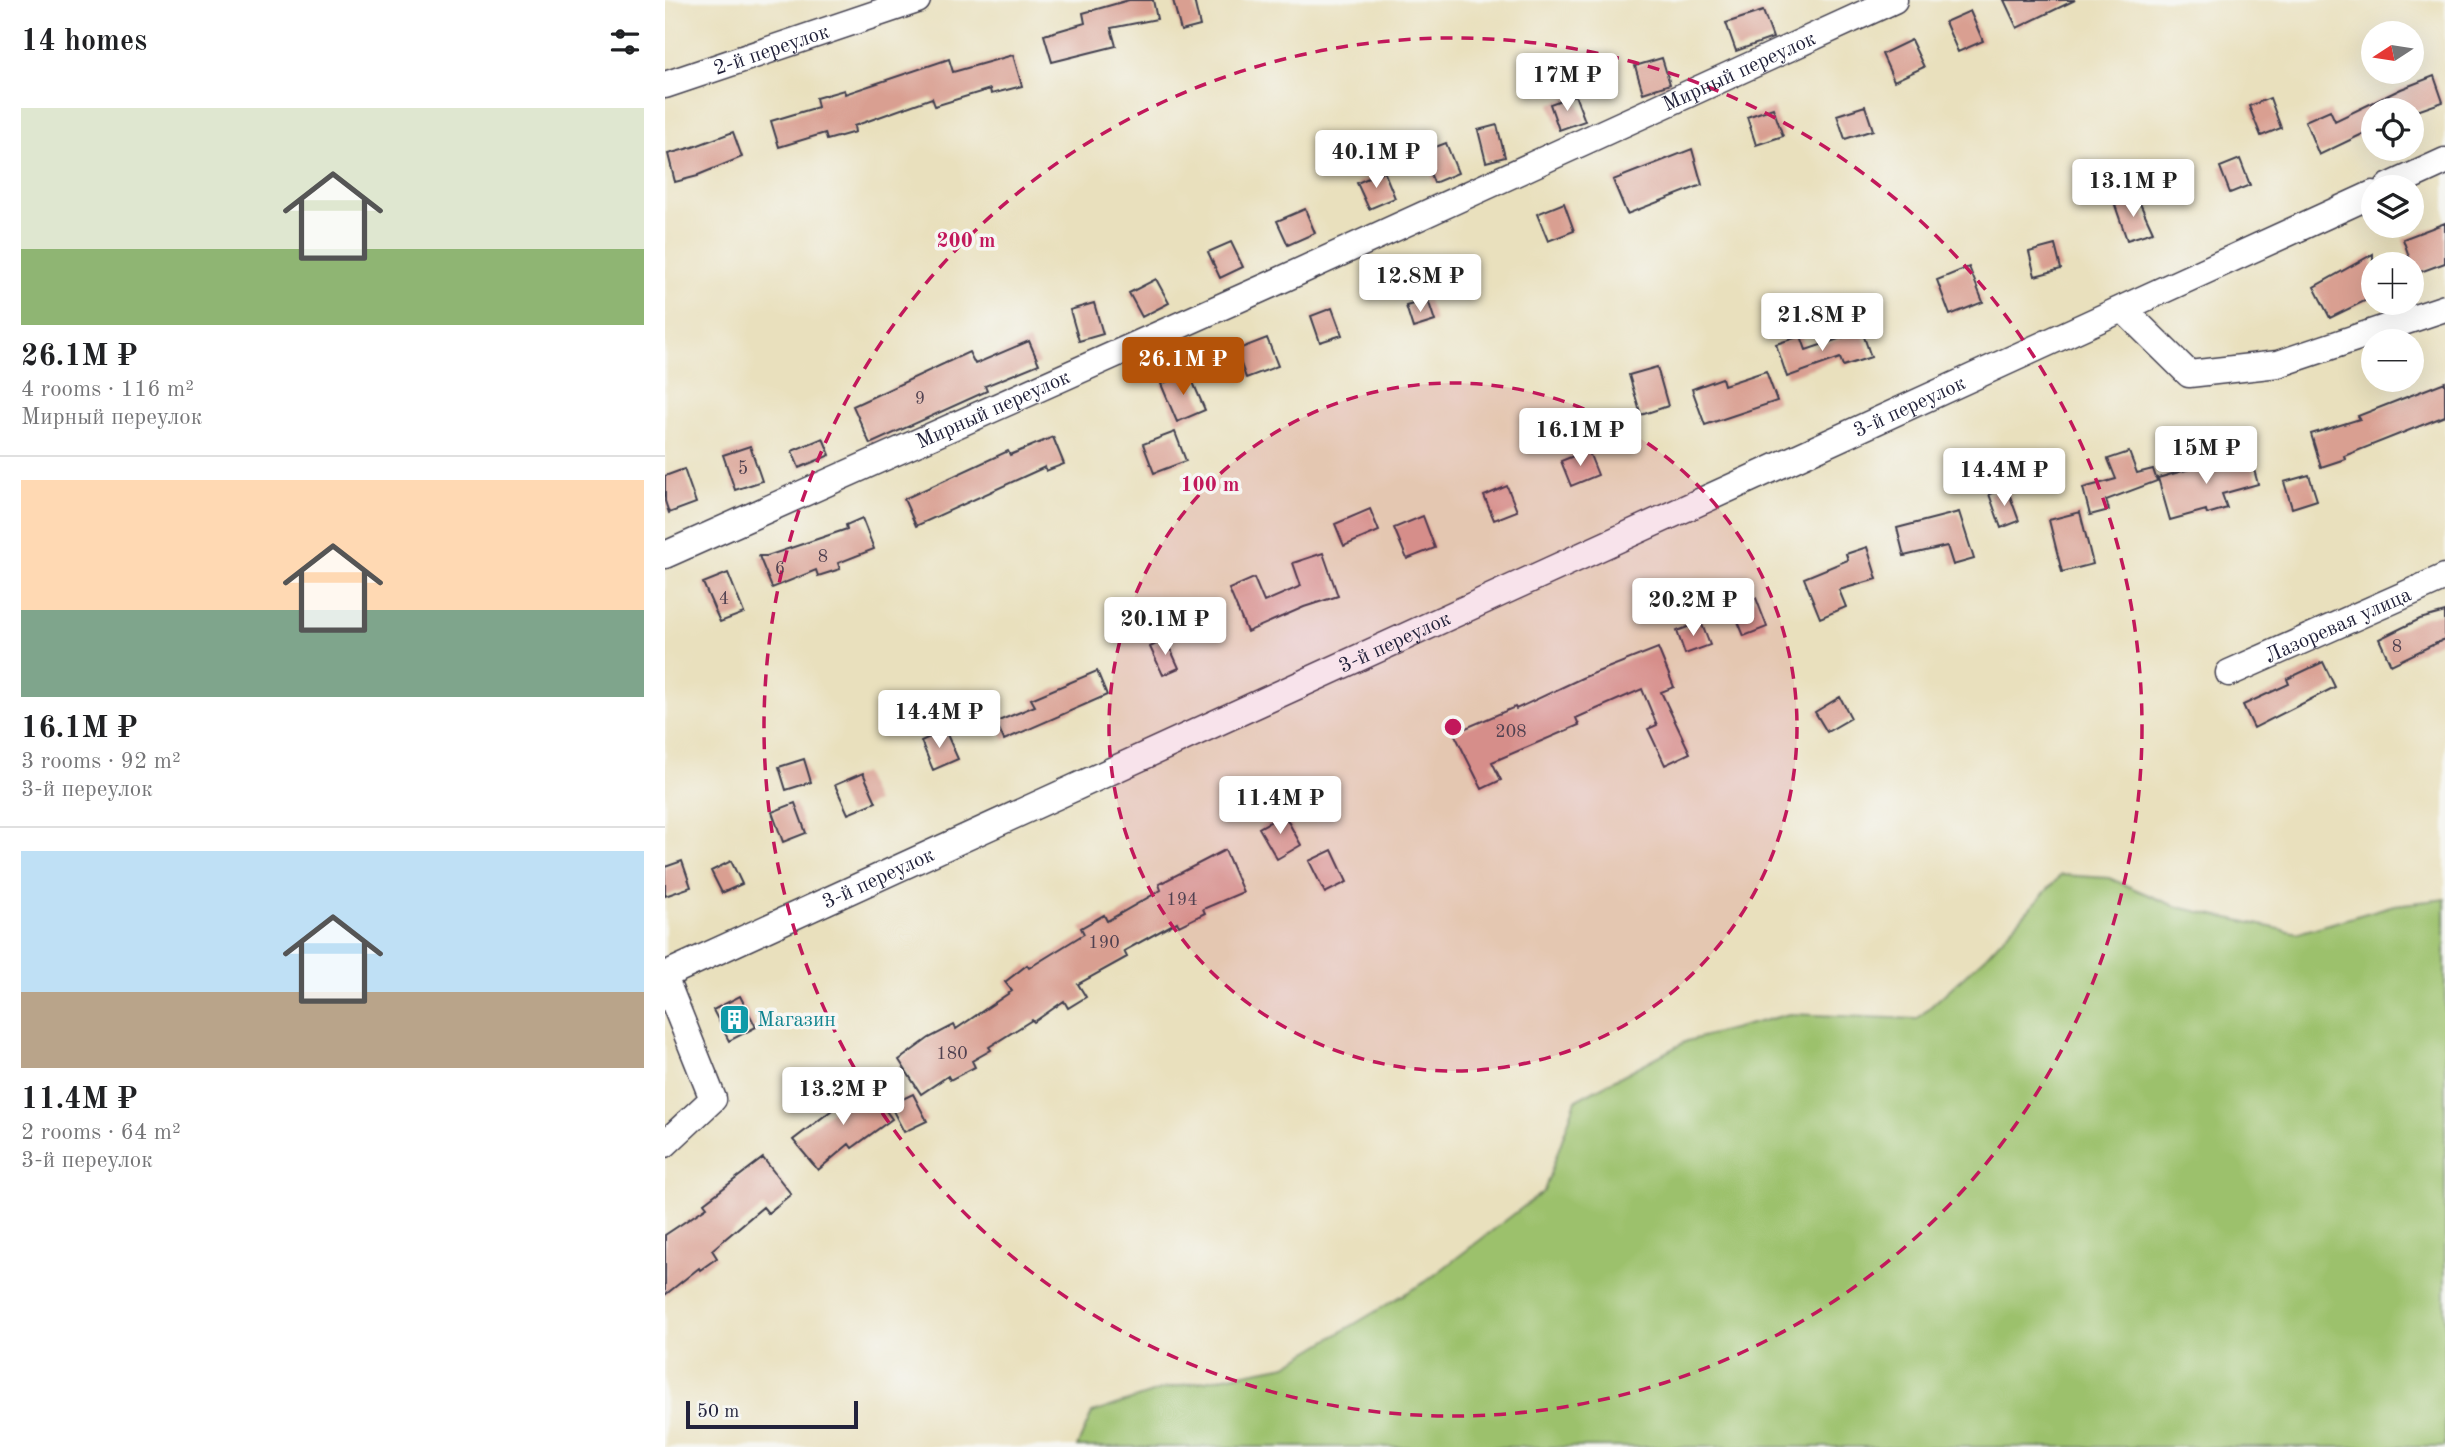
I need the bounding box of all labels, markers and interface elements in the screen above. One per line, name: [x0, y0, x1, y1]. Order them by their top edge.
street label: 2-й переулок: [711, 21, 832, 80]
north arrow: [2361, 21, 2424, 84]
map controls: [2361, 21, 2424, 392]
icon: filters: [606, 23, 644, 61]
text: 14 homes: [21, 27, 147, 57]
street label: Мирный переулок: [1660, 28, 1820, 116]
pin: 17M ₽: [1518, 54, 1616, 113]
text: 17M ₽: [1532, 64, 1602, 87]
button: locate: [2361, 98, 2424, 161]
pin: 40.1M ₽: [1311, 130, 1441, 190]
text: 40.1M ₽: [1331, 141, 1421, 164]
icon: home: [270, 153, 396, 279]
pin: 13.1M ₽: [2068, 160, 2198, 219]
text: 13.1M ₽: [2088, 170, 2178, 193]
button: layers: [2361, 175, 2424, 238]
text: 200 m: [936, 231, 996, 252]
button: +: [2361, 252, 2424, 315]
pin: 12.8M ₽: [1355, 254, 1485, 314]
text: 12.8M ₽: [1375, 265, 1465, 288]
pin: 21.8M ₽: [1757, 294, 1887, 353]
text: 21.8M ₽: [1777, 304, 1867, 327]
button: −: [2361, 329, 2424, 392]
pin: 26.1M ₽: [1118, 338, 1248, 397]
text: 26.1M ₽: [21, 342, 138, 372]
text: 26.1M ₽: [1138, 348, 1228, 371]
street label: Мирный переулок: [914, 367, 1074, 453]
street label: 3-й переулок: [1851, 373, 1969, 442]
text: 4 rooms · 116 m²: [21, 378, 194, 401]
house number: 9: [915, 390, 925, 408]
text: Мирный переулок: [21, 406, 202, 429]
pin: 16.1M ₽: [1515, 408, 1645, 468]
text: 16.1M ₽: [1535, 419, 1625, 442]
pin: 15M ₽: [2157, 426, 2255, 486]
text: 15M ₽: [2171, 437, 2241, 460]
pin: 14.4M ₽: [1939, 448, 2069, 508]
text: 14.4M ₽: [1959, 459, 2049, 482]
house number: 5: [738, 460, 748, 478]
text: 100 m: [1180, 475, 1240, 496]
icon: home: [270, 525, 396, 651]
house number: 8: [818, 548, 828, 566]
house number: 6: [775, 560, 785, 578]
pin: 20.2M ₽: [1628, 578, 1758, 638]
street label: Лазоревая улица: [2262, 584, 2415, 668]
text: 20.2M ₽: [1648, 589, 1738, 612]
house number: 4: [719, 590, 729, 608]
pin: 20.1M ₽: [1100, 598, 1230, 657]
text: 20.1M ₽: [1120, 608, 1210, 631]
street label: 3-й переулок: [1336, 608, 1455, 677]
house number: 8: [2392, 638, 2402, 656]
pin: 14.4M ₽: [874, 690, 1004, 750]
text: 14.4M ₽: [894, 701, 984, 724]
text: 16.1M ₽: [21, 714, 138, 744]
centre of rings: [1441, 715, 1465, 739]
house number: 208: [1495, 723, 1527, 741]
text: 3 rooms · 92 m²: [21, 750, 181, 773]
pin: 11.4M ₽: [1215, 776, 1345, 836]
text: 3-й переулок: [21, 778, 153, 801]
text: 11.4M ₽: [1235, 787, 1325, 810]
street label: 3-й переулок: [819, 844, 938, 914]
house number: 194: [1166, 891, 1198, 909]
icon: home: [270, 896, 396, 1022]
house number: 190: [1088, 934, 1120, 952]
building icon: Магазин: [717, 1002, 751, 1036]
place label: Магазин: [757, 1010, 836, 1031]
house number: 180: [936, 1045, 968, 1063]
pin: 13.2M ₽: [778, 1068, 908, 1127]
text: 13.2M ₽: [798, 1078, 888, 1101]
text: 11.4M ₽: [21, 1085, 138, 1115]
text: 2 rooms · 64 m²: [21, 1121, 181, 1144]
text: 3-й переулок: [21, 1149, 153, 1172]
scale bar: [686, 1398, 857, 1430]
text: 50 m: [697, 1403, 739, 1422]

